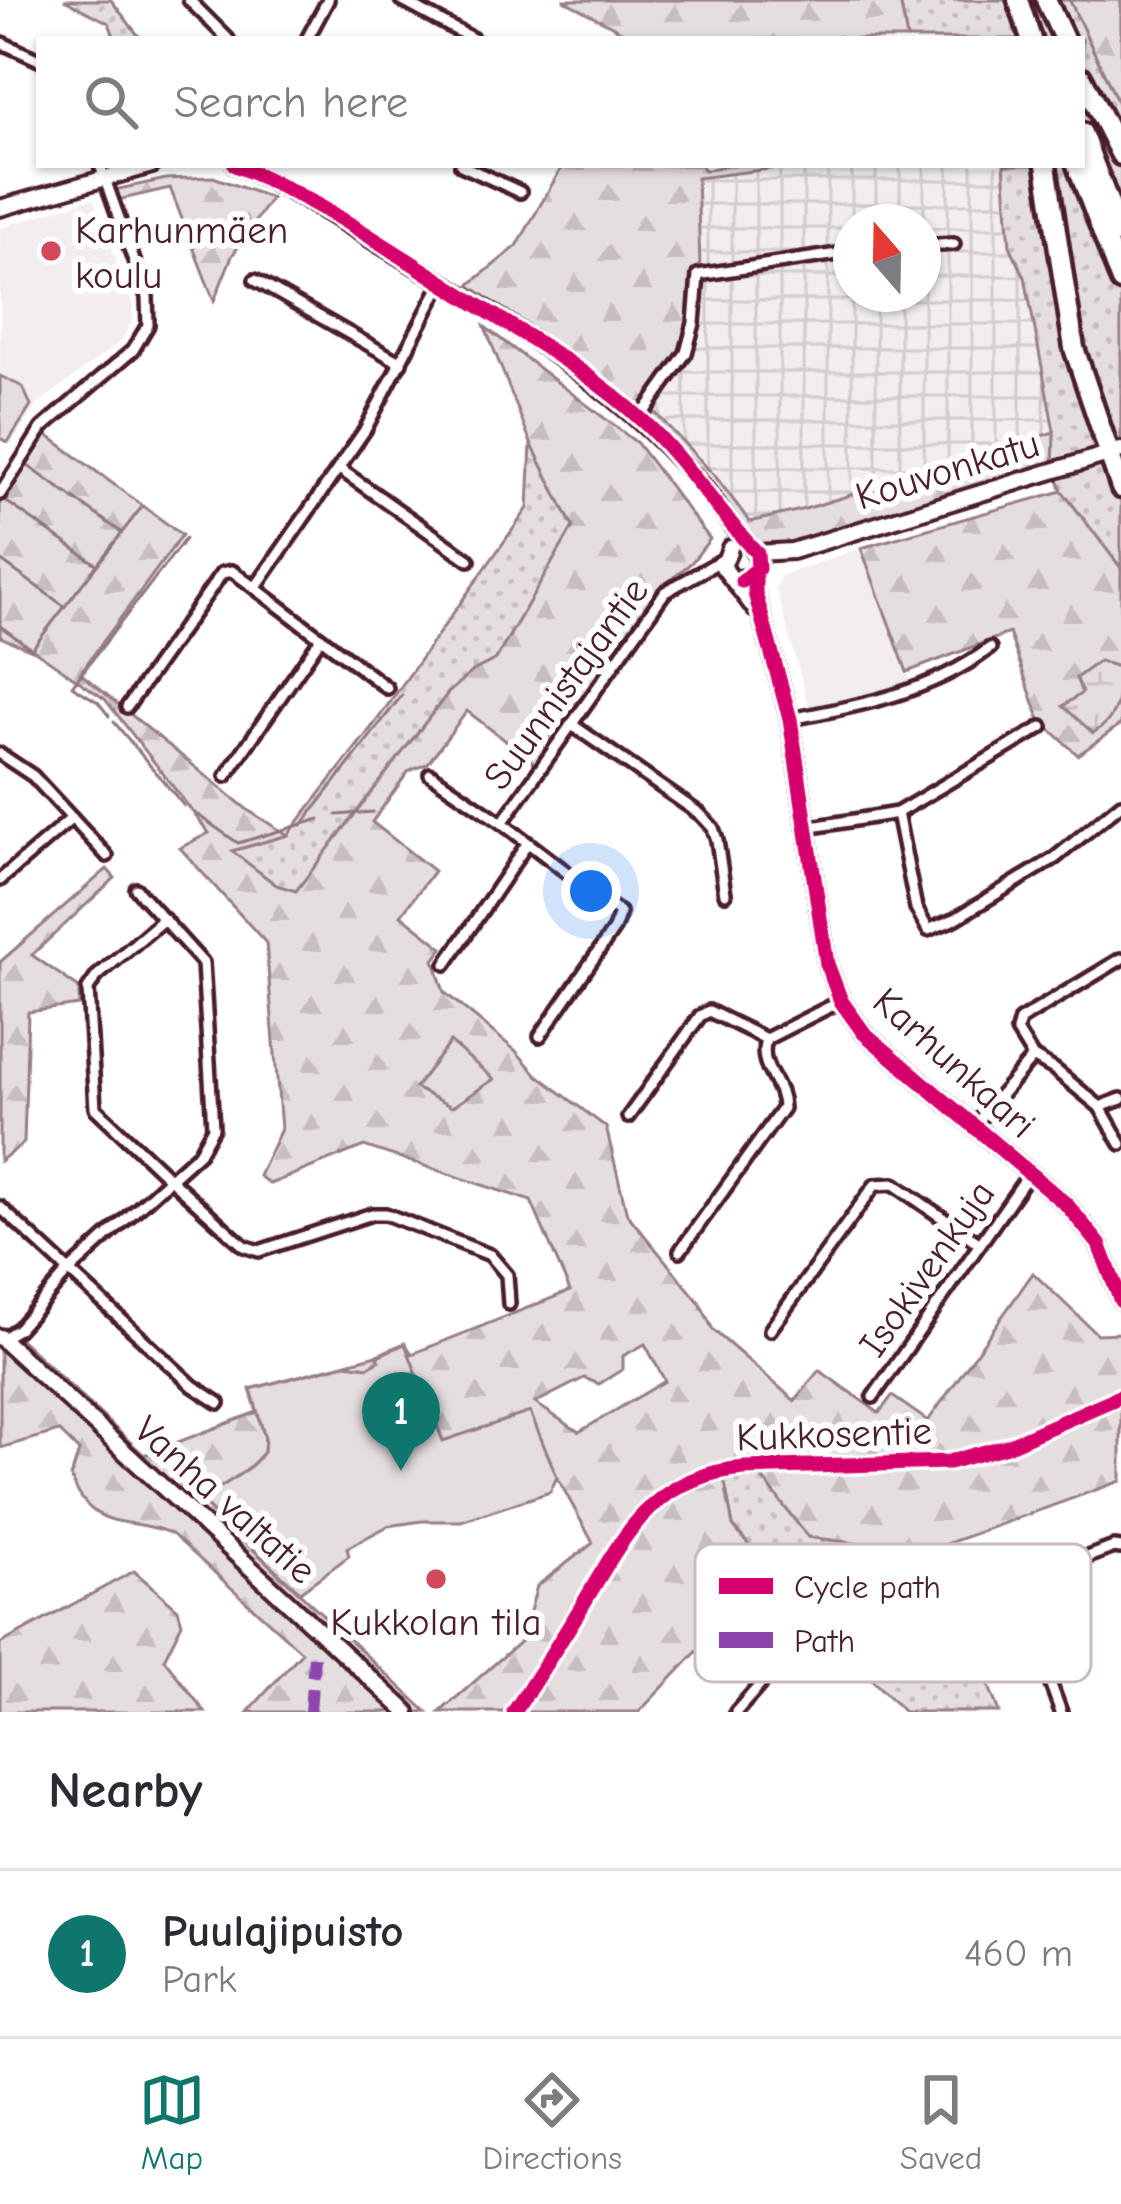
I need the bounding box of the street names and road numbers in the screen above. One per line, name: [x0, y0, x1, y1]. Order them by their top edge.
street label: Kouvonkatu: [850, 421, 1045, 520]
street label: Suunnistajantie: [474, 569, 658, 798]
street label: Karhunkaari: [864, 979, 1044, 1148]
street label: Isokivenkuja: [850, 1172, 1004, 1366]
street label: Vanha valtatie: [125, 1407, 325, 1593]
street label: Kukkosentie: [735, 1409, 933, 1460]

